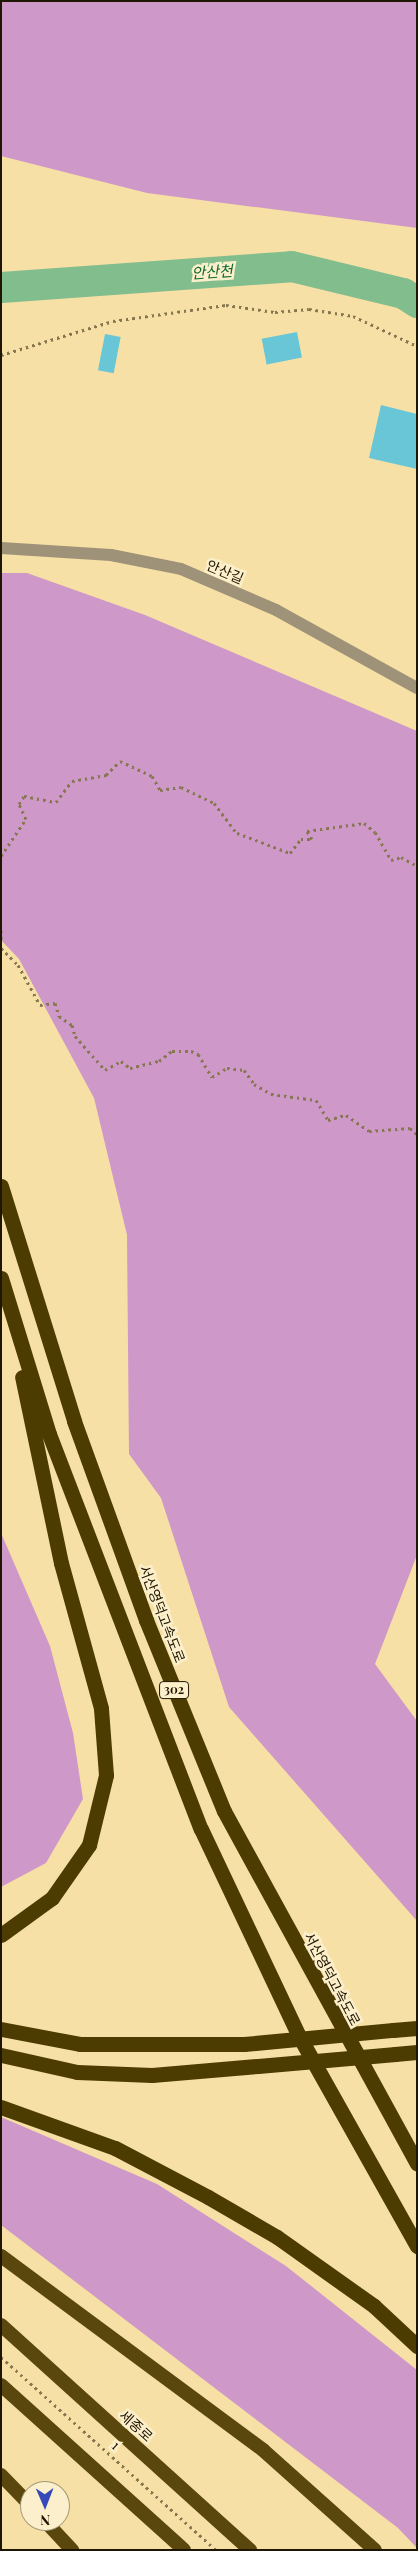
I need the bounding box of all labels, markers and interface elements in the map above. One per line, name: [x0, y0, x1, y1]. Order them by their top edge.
water label: 안산천: [191, 262, 233, 282]
street label: 안산길: [204, 557, 246, 587]
street label: 서산영덕고속도로: [136, 1563, 188, 1665]
road number: 302: [159, 1680, 189, 1700]
street label: 서산영덕고속도로: [300, 1930, 364, 2028]
street label: 세종로: [116, 2407, 156, 2445]
street label: 1: [108, 2437, 124, 2453]
north arrow: [20, 2481, 70, 2531]
text: N: [40, 2511, 50, 2530]

